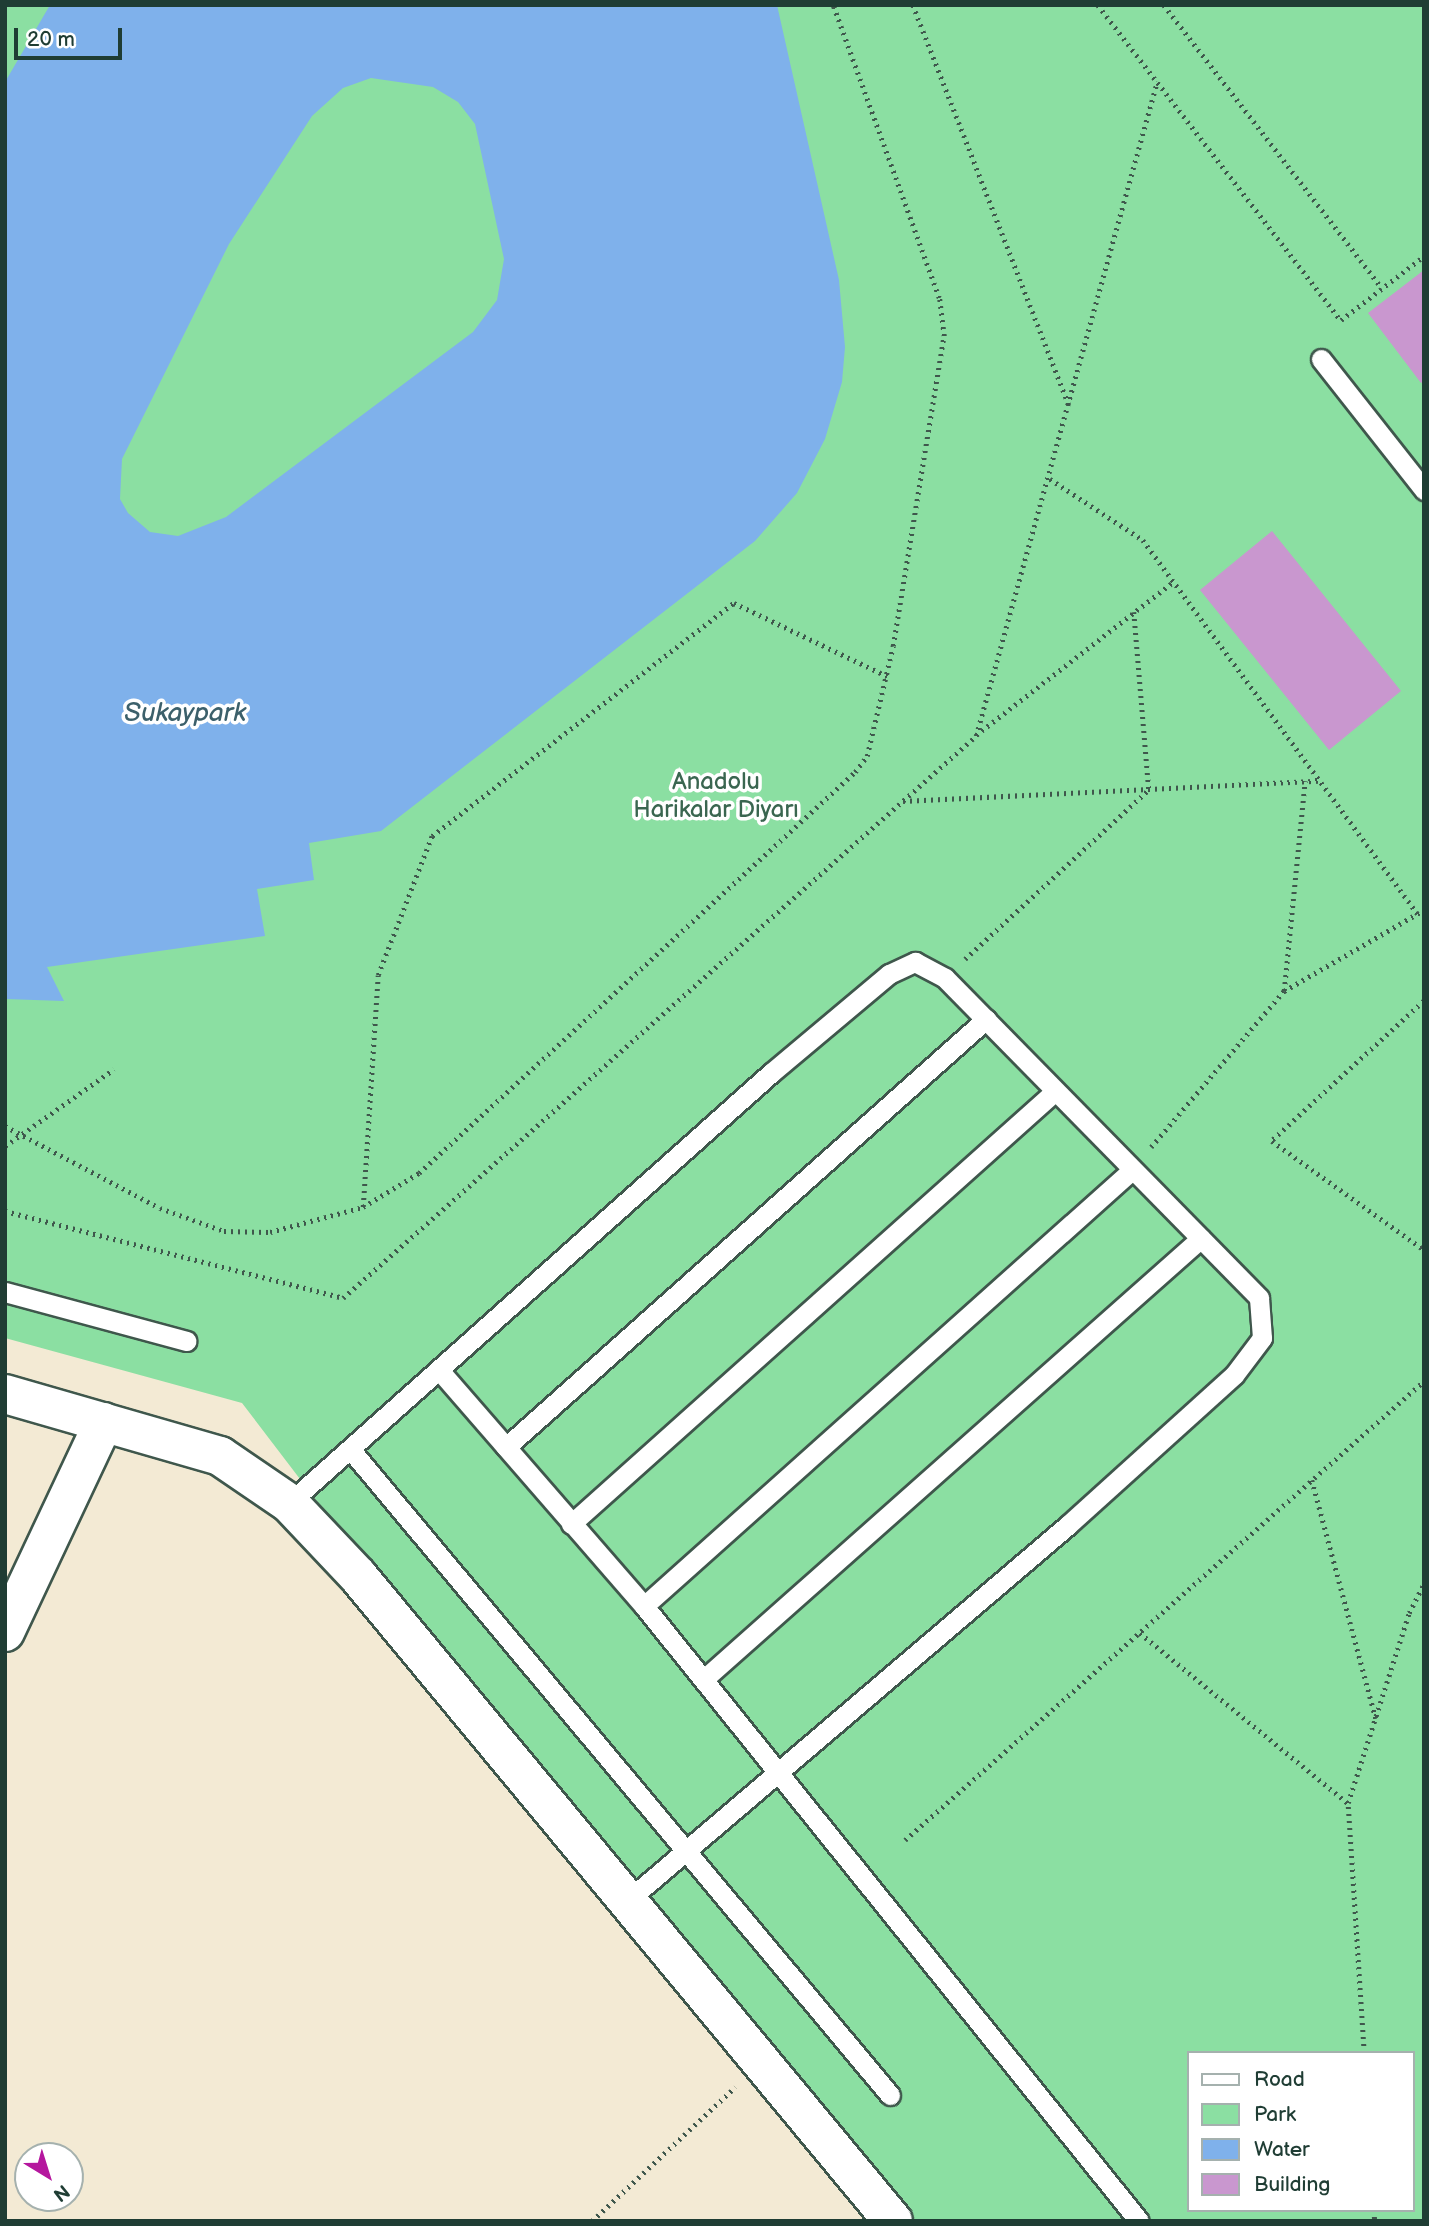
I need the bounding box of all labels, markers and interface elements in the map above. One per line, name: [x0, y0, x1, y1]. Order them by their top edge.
scale bar: [18, 14, 126, 58]
text: 20 m: [27, 27, 75, 52]
water label: Sukaypark: [124, 698, 246, 730]
park label: Anadolu Harikalar Diyarı: [633, 768, 799, 824]
legend: [1188, 2051, 1415, 2212]
text: Road: [1254, 2067, 1305, 2092]
text: Park: [1254, 2102, 1296, 2127]
text: Water: [1254, 2137, 1310, 2162]
north arrow: [14, 2142, 84, 2212]
text: Building: [1254, 2172, 1330, 2197]
text: N: [48, 2179, 74, 2206]

